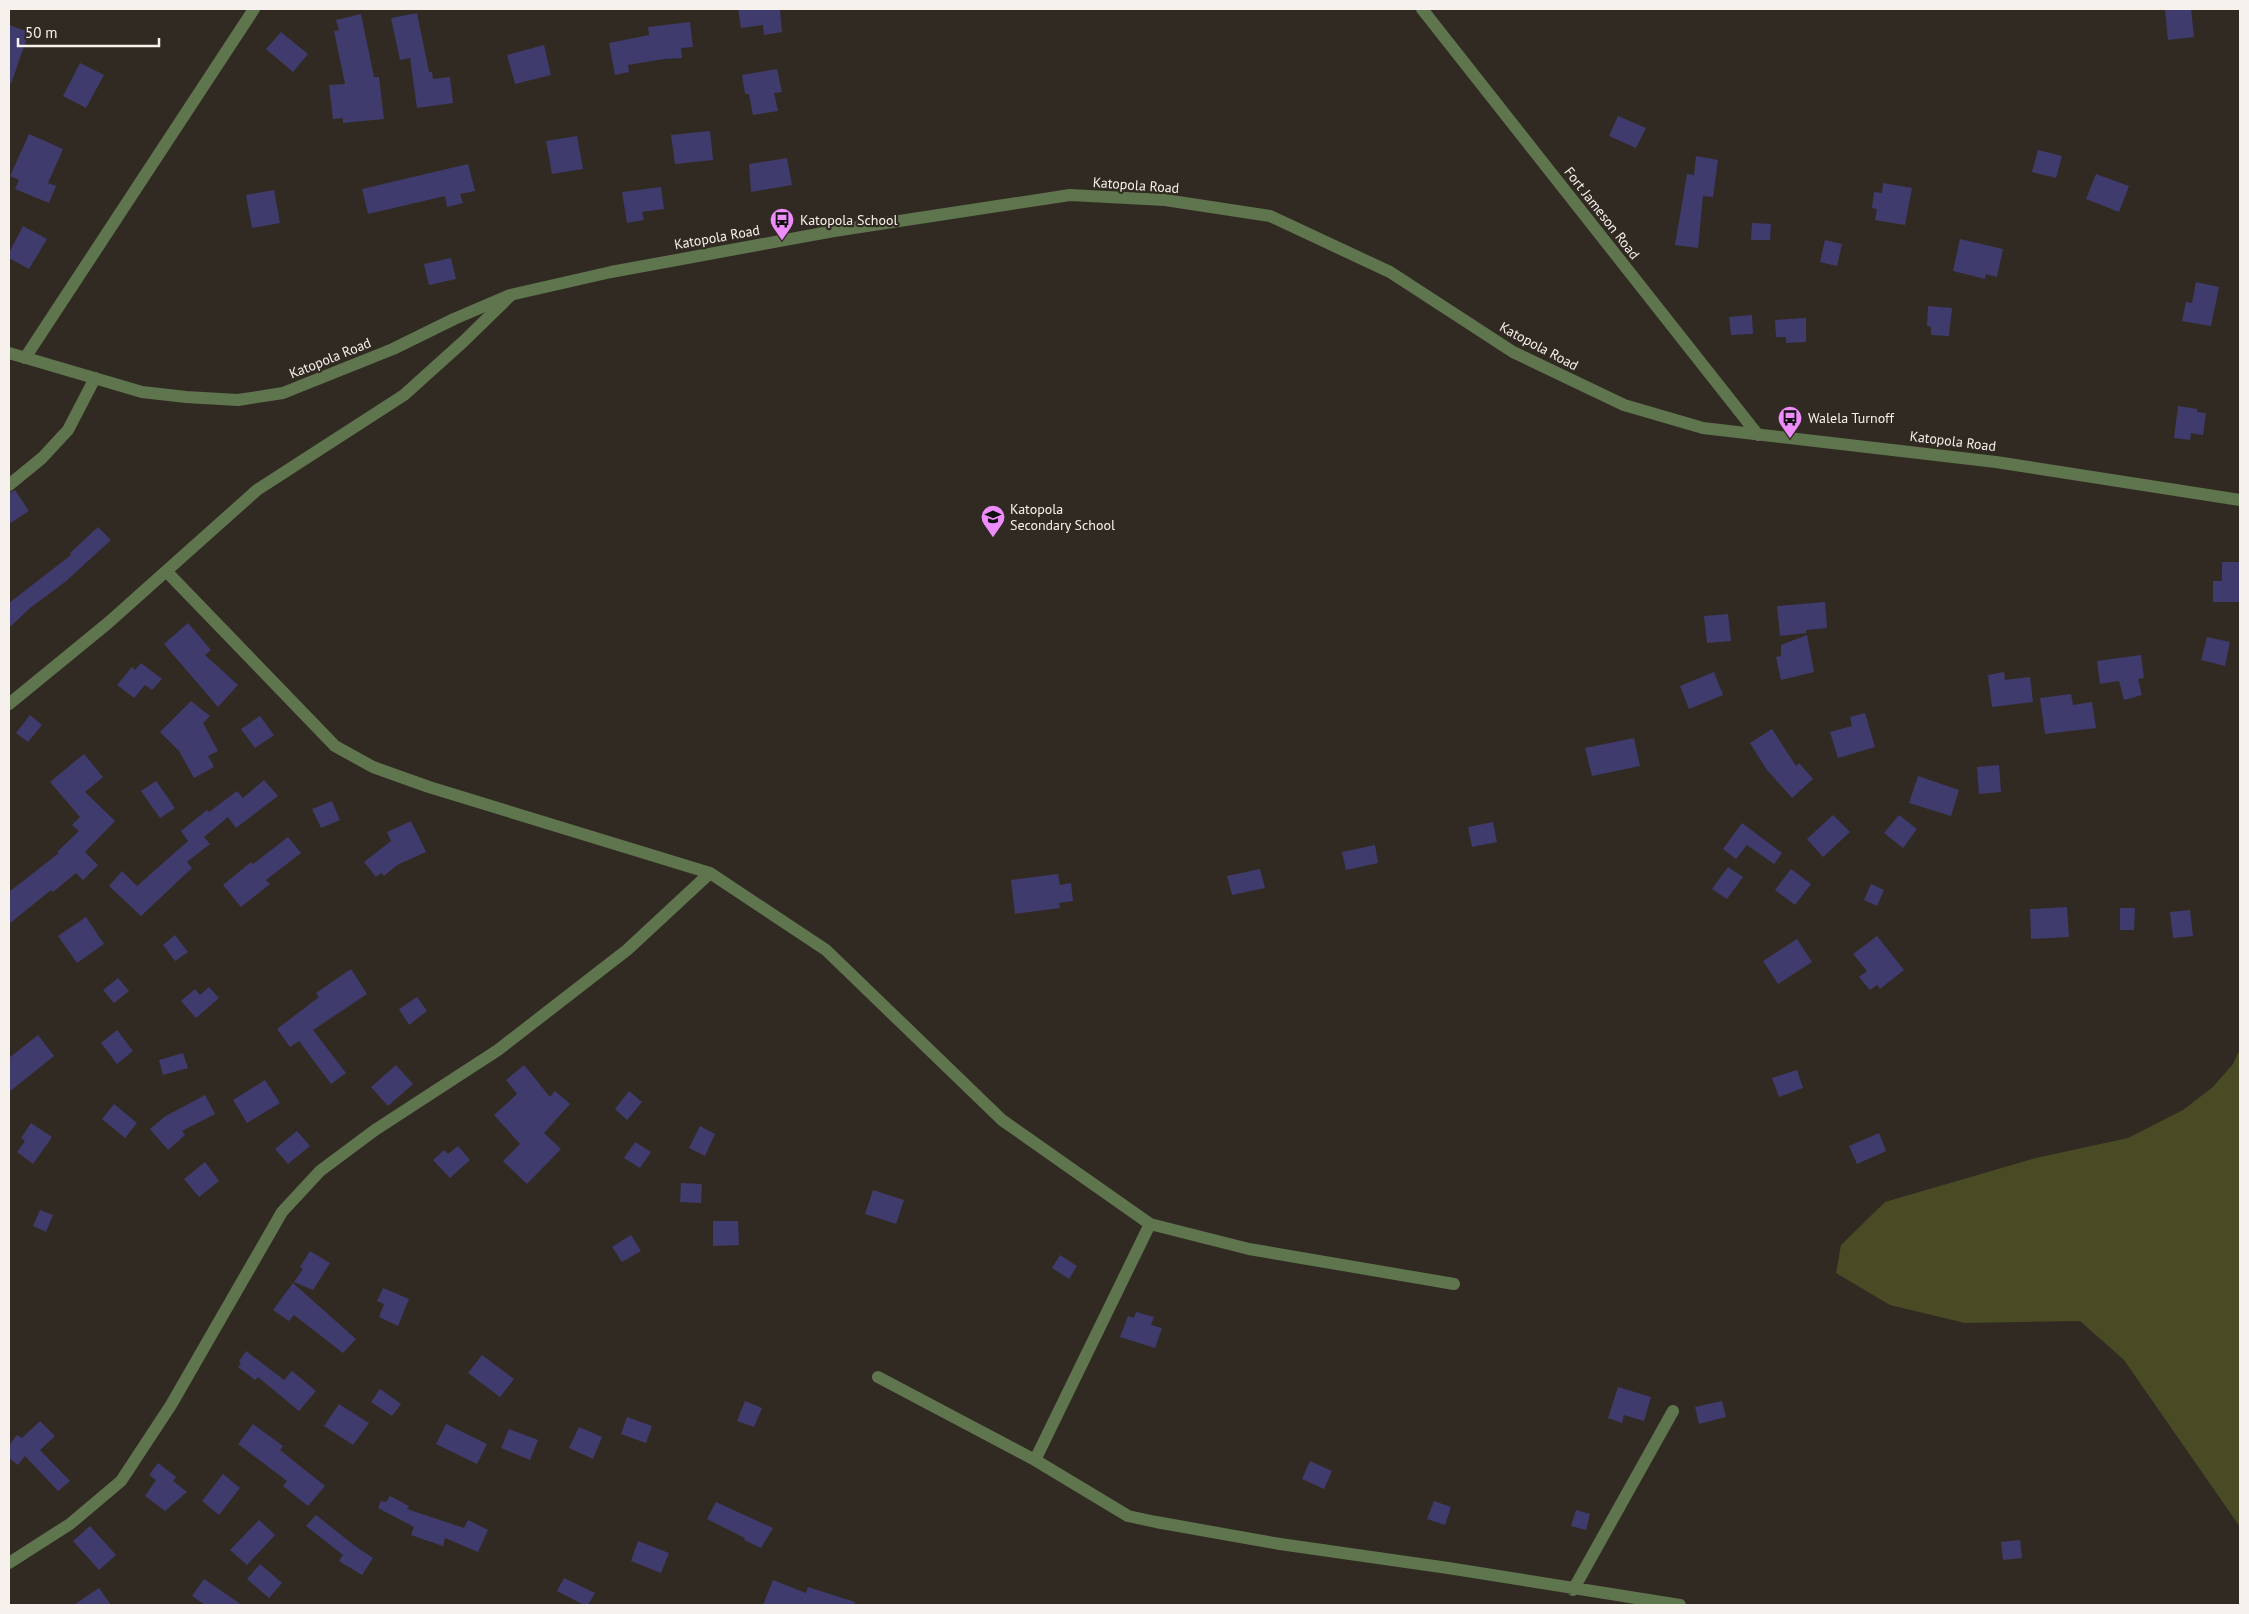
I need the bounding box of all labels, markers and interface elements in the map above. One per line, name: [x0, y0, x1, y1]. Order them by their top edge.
scale bar: [18, 15, 159, 47]
text: 50 m: [25, 23, 58, 42]
street label: Fort Jameson Road: [1560, 163, 1644, 263]
street label: Katopola Road: [1092, 173, 1180, 197]
bus stop icon: Katopola School: [769, 207, 795, 241]
place label: Katopola School: [800, 211, 898, 229]
street label: Katopola Road: [673, 221, 761, 253]
street label: Katopola Road: [1497, 318, 1581, 374]
street label: Katopola Road: [286, 333, 374, 383]
bus stop icon: Walela Turnoff: [1777, 405, 1803, 439]
place label: Walela Turnoff: [1808, 409, 1895, 427]
street label: Katopola Road: [1909, 427, 1997, 455]
place label: Katopola Secondary School: [1010, 500, 1115, 534]
school or university icon: Katopola Secondary School: [980, 504, 1006, 538]

